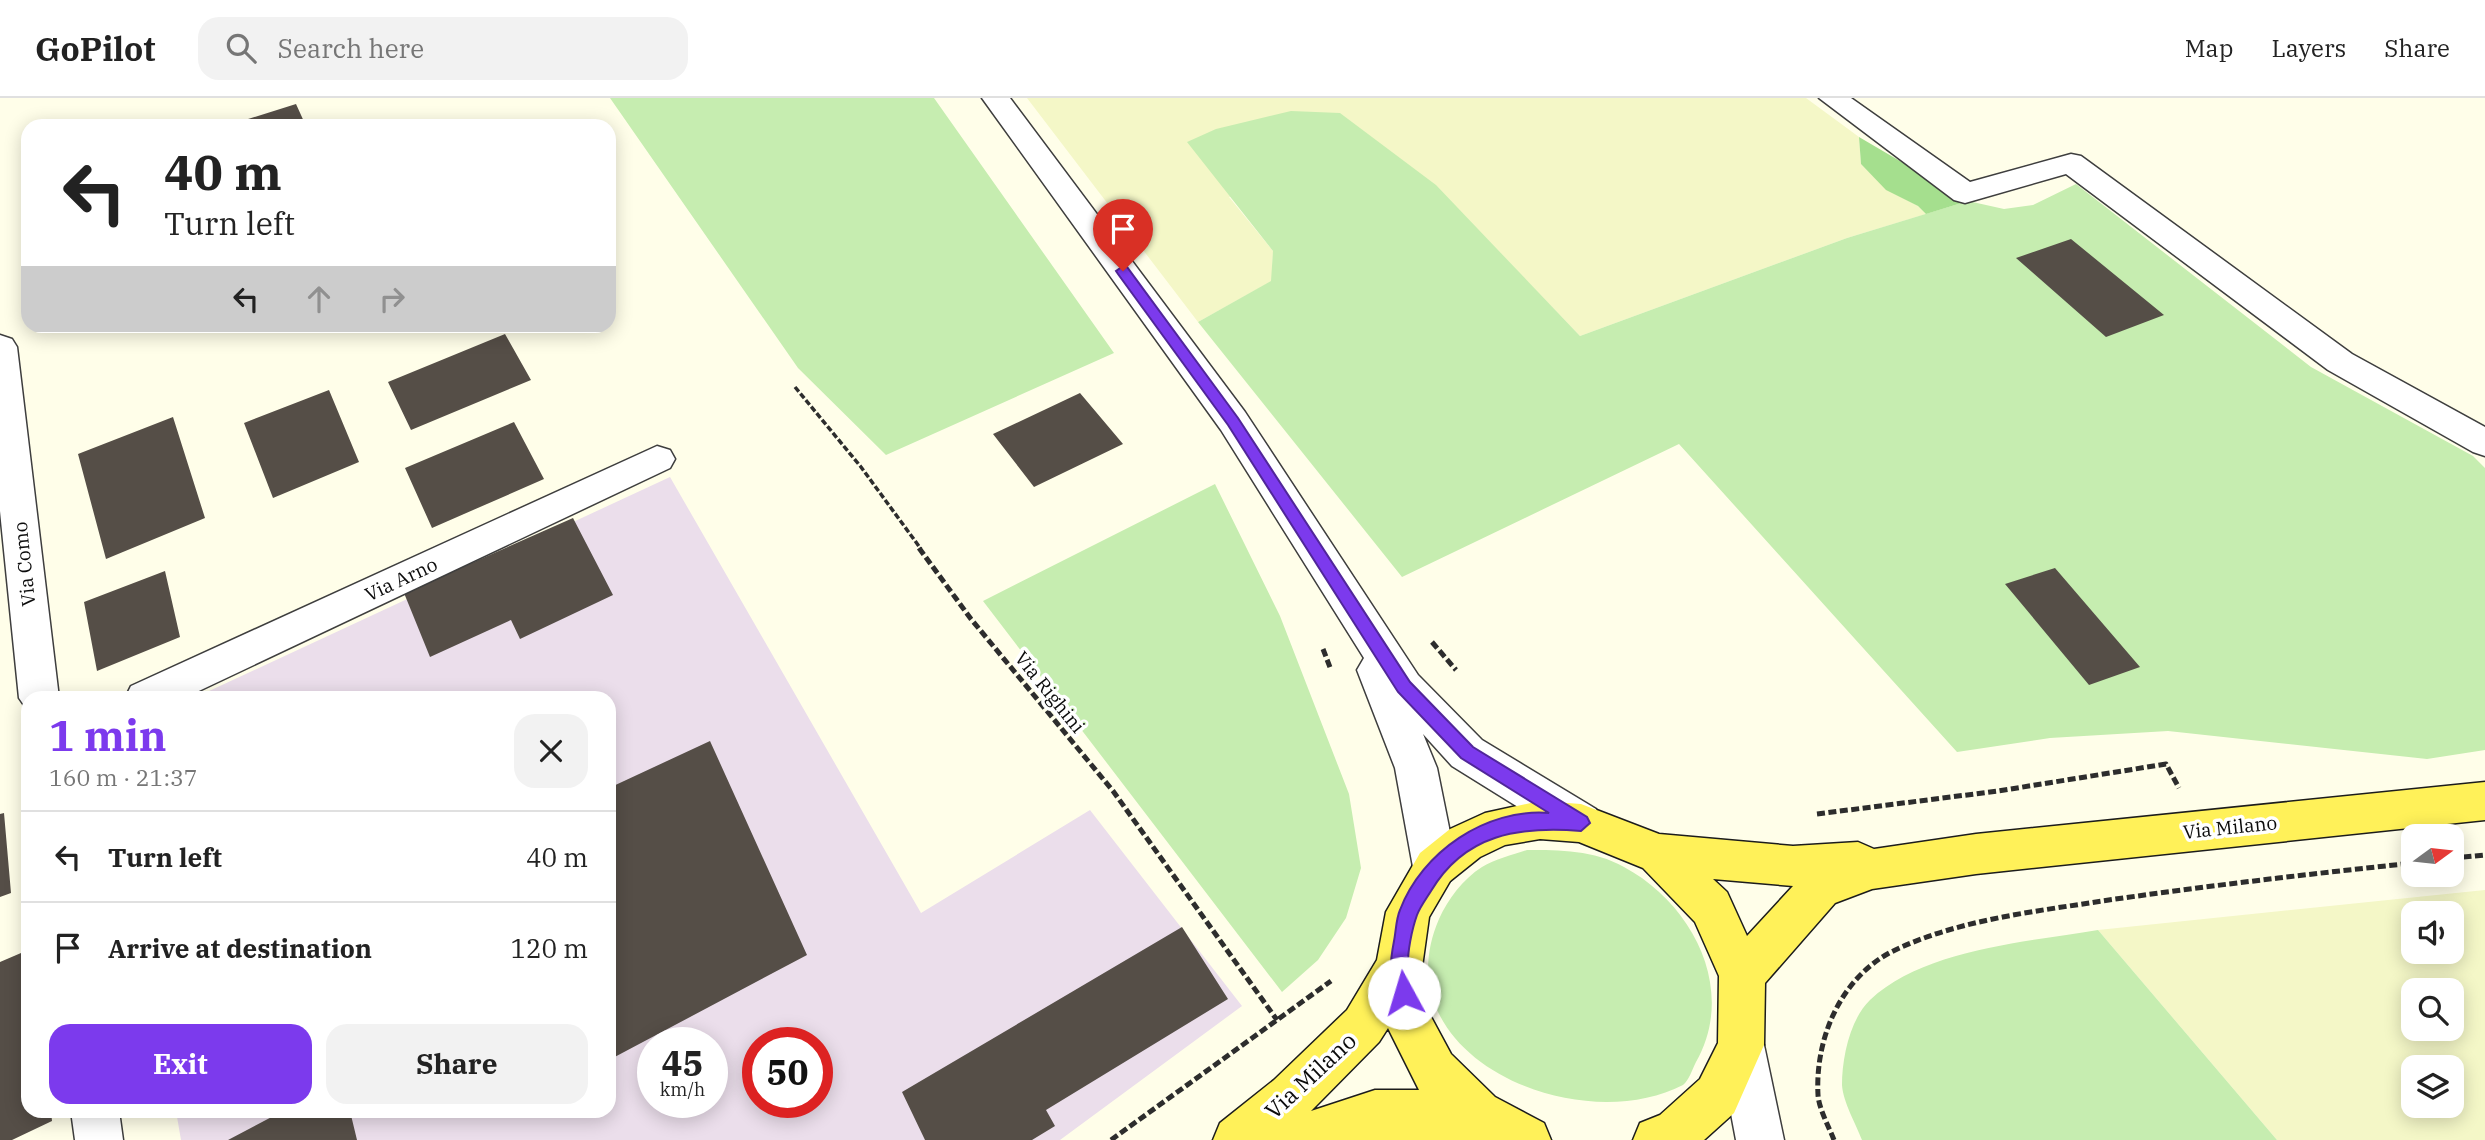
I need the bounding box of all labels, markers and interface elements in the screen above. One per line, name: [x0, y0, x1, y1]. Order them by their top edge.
search box: [198, 17, 688, 80]
text: GoPilot: [35, 27, 156, 70]
icon: search: [222, 29, 260, 67]
text: Search here: [278, 31, 424, 65]
text: Map: [2185, 32, 2233, 64]
text: Layers: [2271, 32, 2346, 64]
text: Share: [2384, 32, 2450, 64]
text: 40 m: [164, 140, 282, 203]
icon: left: [49, 147, 140, 238]
pin: [1093, 199, 1153, 271]
text: Turn left: [164, 202, 295, 244]
icon: arrive: [1104, 210, 1142, 248]
icon: left: [227, 280, 265, 318]
icon: ahead: [300, 280, 338, 318]
icon: right: [373, 280, 411, 318]
street label: Via Como: [8, 521, 40, 607]
street label: Via Arno: [361, 552, 441, 606]
street label: Via Righini: [1010, 646, 1090, 738]
text: 1 min: [49, 708, 167, 763]
button: close: [514, 714, 588, 788]
text: 160 m · 21:37: [49, 762, 198, 792]
street label: Via Milano: [2182, 810, 2278, 844]
north arrow: [2401, 824, 2464, 887]
map controls: [2401, 824, 2464, 1118]
icon: left: [49, 838, 87, 876]
text: Turn left: [108, 840, 222, 874]
text: 40 m: [526, 840, 588, 874]
button: sound: [2401, 901, 2464, 964]
icon: arrive: [49, 929, 87, 967]
text: Arrive at destination: [108, 931, 372, 965]
text: 120 m: [510, 931, 588, 965]
position arrow: [1367, 956, 1441, 1030]
button: search: [2401, 978, 2464, 1041]
button: Exit: [49, 1024, 312, 1104]
button: Share: [326, 1024, 588, 1104]
street label: Via Milano: [1258, 1025, 1362, 1125]
speed limit sign: 50: [742, 1027, 833, 1118]
text: 45: [661, 1040, 704, 1086]
button: layers: [2401, 1055, 2464, 1118]
text: km/h: [660, 1078, 705, 1101]

